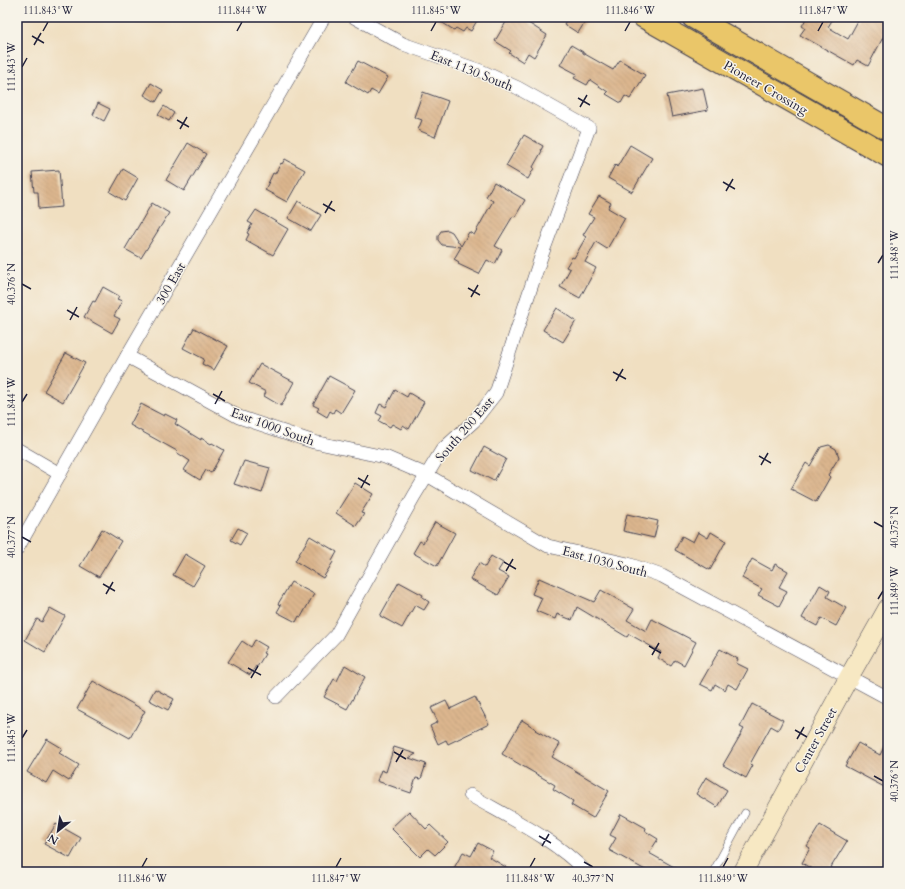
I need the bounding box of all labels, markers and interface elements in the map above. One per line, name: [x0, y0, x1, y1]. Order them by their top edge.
text: 111.843°W: [23, 4, 74, 18]
text: 111.844°W: [217, 4, 268, 18]
text: 111.845°W: [411, 4, 462, 18]
text: 111.846°W: [605, 4, 656, 18]
text: 111.847°W: [798, 4, 849, 18]
text: 111.843°W: [5, 41, 19, 92]
street label: East 1130 South: [428, 46, 516, 96]
street label: Pioneer Crossing: [720, 56, 812, 120]
text: 111.848°W: [888, 229, 902, 280]
street label: 300 East: [152, 259, 190, 308]
text: 40.376°N: [5, 263, 19, 305]
text: 111.844°W: [5, 376, 19, 427]
street label: South 200 East: [431, 393, 498, 466]
street label: East 1000 South: [228, 403, 317, 450]
text: 40.375°N: [888, 506, 902, 548]
text: 40.377°N: [5, 516, 19, 558]
street label: East 1030 South: [560, 542, 649, 582]
text: 111.849°W: [888, 565, 902, 616]
street label: Center Street: [790, 704, 841, 777]
text: 111.845°W: [5, 712, 19, 763]
text: 40.376°N: [888, 760, 902, 802]
north arrow: [38, 811, 78, 851]
text: N: [45, 830, 61, 848]
text: 111.846°W: [117, 872, 168, 886]
text: 111.847°W: [311, 872, 362, 886]
text: 111.848°W: [505, 872, 556, 886]
text: 40.377°N: [572, 872, 614, 886]
text: 111.849°W: [698, 872, 749, 886]

